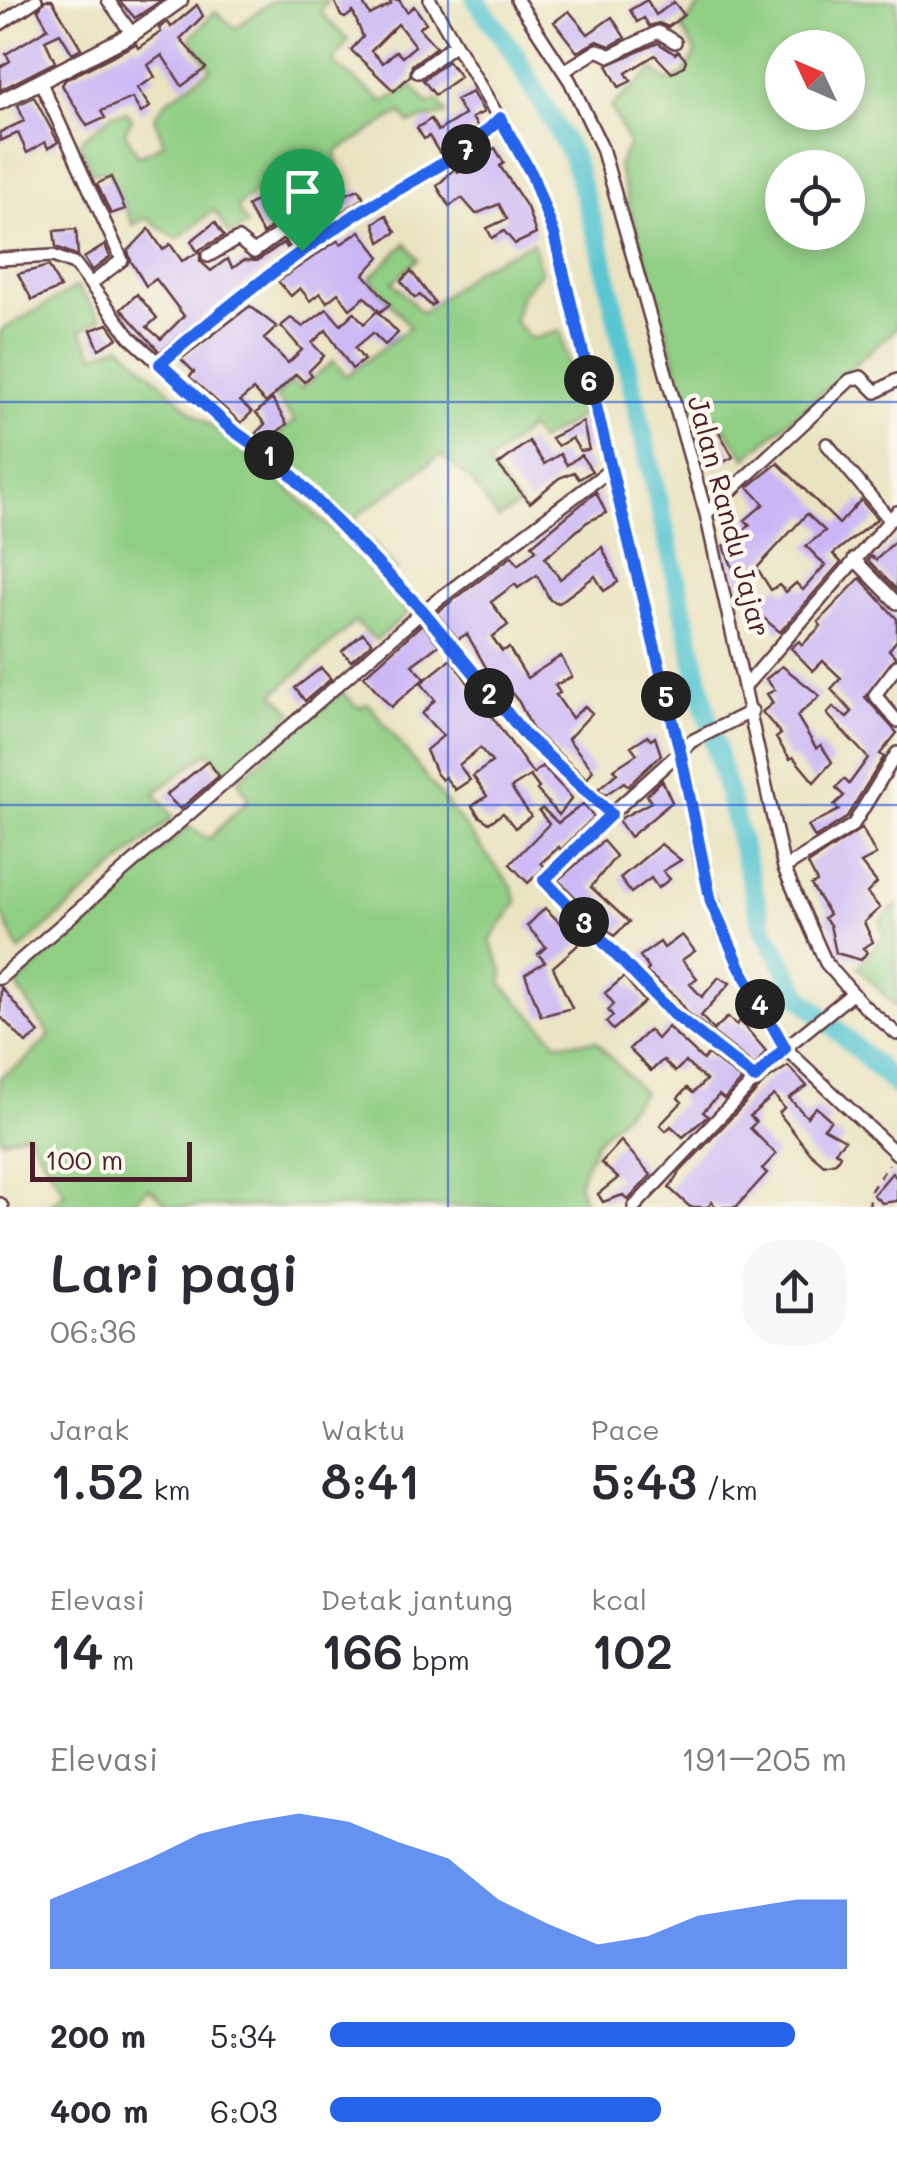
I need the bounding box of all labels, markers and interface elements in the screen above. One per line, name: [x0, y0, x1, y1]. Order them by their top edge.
north arrow: [765, 30, 865, 130]
map controls: [765, 30, 865, 250]
pin: 7: [441, 124, 491, 174]
text: 7: [458, 131, 474, 167]
pin: [260, 149, 345, 252]
button: locate: [765, 150, 865, 250]
icon: arrive: [275, 164, 330, 219]
pin: 6: [564, 355, 614, 405]
text: 6: [581, 362, 597, 398]
street label: Jalan Randu Jajar: [680, 391, 780, 641]
pin: 1: [244, 430, 294, 480]
text: 1: [263, 437, 275, 473]
pin: 2: [464, 668, 514, 718]
pin: 5: [641, 671, 691, 721]
text: 2: [481, 675, 497, 711]
text: 5: [658, 678, 674, 714]
pin: 3: [559, 897, 609, 947]
text: 3: [576, 904, 592, 940]
pin: 4: [735, 979, 785, 1029]
text: 4: [751, 986, 769, 1022]
scale bar: [30, 1137, 192, 1182]
text: 100 m: [45, 1141, 123, 1177]
text: Lari pagi: [50, 1235, 299, 1307]
button: share: [742, 1240, 847, 1345]
text: 06:36: [50, 1309, 137, 1351]
text: Jarak: [50, 1411, 129, 1447]
text: Waktu: [321, 1411, 405, 1447]
text: Pace: [591, 1411, 660, 1447]
text: 1.52: [50, 1447, 145, 1513]
text: 8:41: [321, 1447, 420, 1513]
text: 5:43: [591, 1447, 697, 1513]
text: km: [145, 1471, 191, 1507]
text: /km: [697, 1471, 758, 1507]
text: Elevasi: [50, 1581, 145, 1617]
text: Detak jantung: [321, 1581, 513, 1617]
text: kcal: [591, 1581, 647, 1617]
text: 14: [50, 1617, 103, 1683]
text: 166: [321, 1617, 403, 1683]
text: 102: [591, 1617, 673, 1683]
text: m: [103, 1641, 134, 1677]
text: bpm: [403, 1641, 470, 1677]
text: Elevasi: [50, 1737, 158, 1779]
text: 191–205 m: [681, 1737, 847, 1779]
text: 200 m: [50, 2014, 146, 2056]
text: 5:34: [210, 2014, 276, 2056]
text: 400 m: [50, 2089, 148, 2131]
text: 6:03: [210, 2089, 278, 2131]

